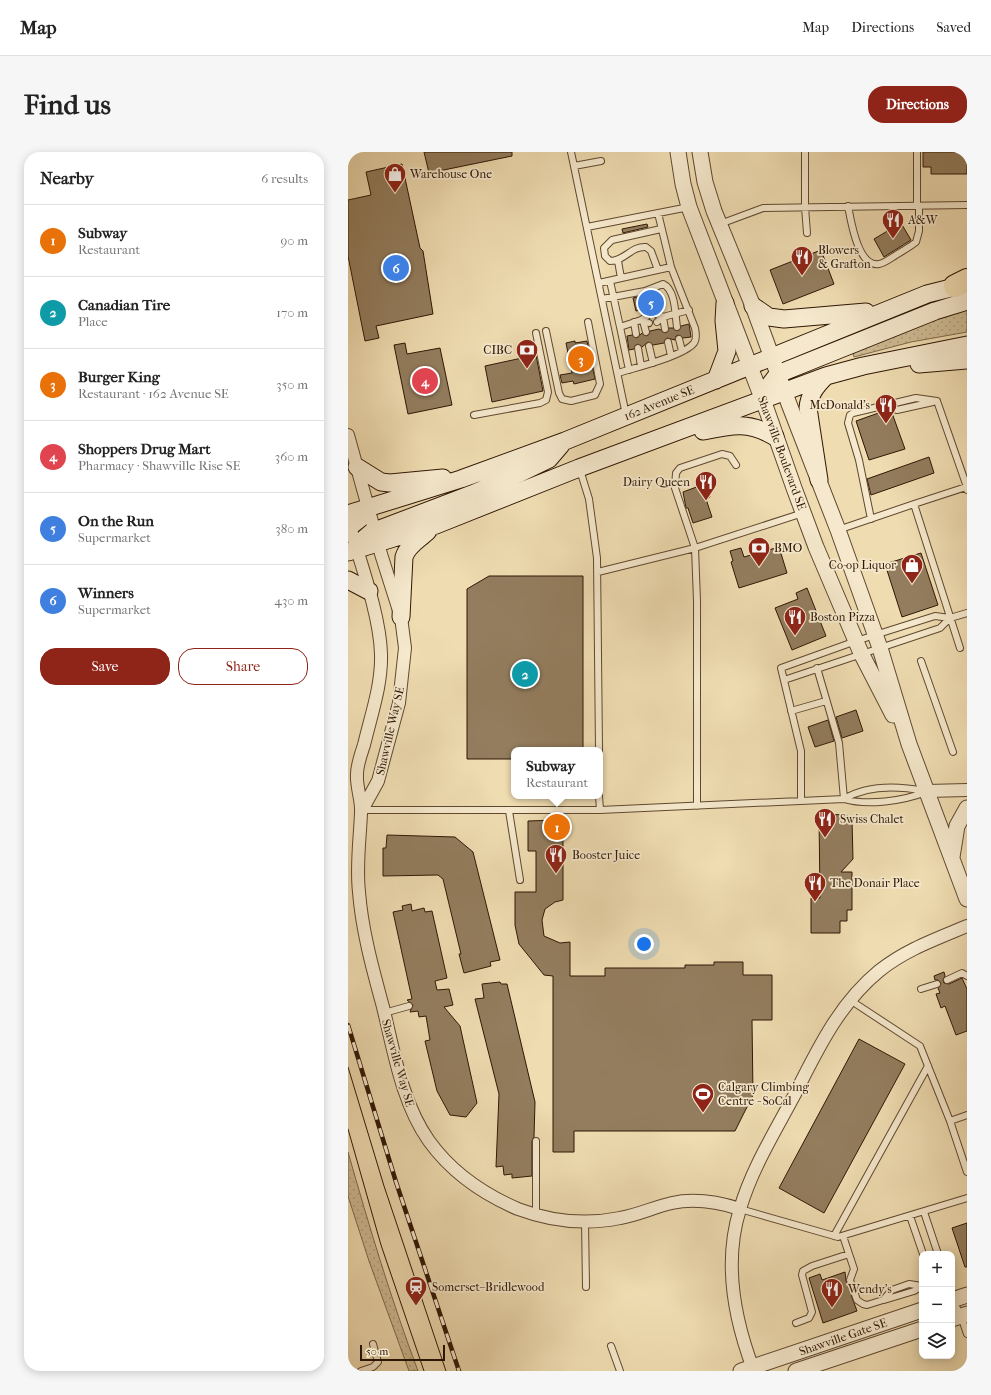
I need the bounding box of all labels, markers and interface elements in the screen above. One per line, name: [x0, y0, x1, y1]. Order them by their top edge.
text: Map: [20, 17, 56, 39]
text: Map: [802, 19, 829, 36]
text: Directions: [851, 19, 914, 36]
text: Saved: [936, 19, 971, 36]
button: Directions: [868, 86, 967, 123]
text: Find us: [24, 88, 111, 121]
shop icon: Warehouse One: [382, 161, 408, 194]
place label: Warehouse One: [409, 167, 492, 181]
text: Nearby: [40, 168, 94, 188]
text: 6 results: [261, 171, 308, 186]
restaurant icon: A&W: [880, 207, 906, 240]
place label: A&W: [907, 213, 939, 227]
text: Subway: [78, 224, 127, 242]
text: 1: [51, 233, 55, 248]
text: 90 m: [280, 233, 308, 248]
text: Restaurant: [78, 242, 140, 257]
place label: Blowers & Grafton: [818, 243, 871, 271]
restaurant icon: Blowers & Grafton: [789, 244, 815, 277]
pin: 6: [383, 253, 409, 283]
pin: 5: [638, 288, 664, 318]
text: Canadian Tire: [78, 296, 170, 314]
text: 2: [50, 305, 56, 320]
text: 170 m: [276, 305, 308, 320]
text: Place: [78, 314, 108, 329]
bank icon: CIBC: [514, 337, 540, 370]
place label: CIBC: [483, 343, 512, 357]
pin: 3: [568, 344, 594, 374]
pin: 4: [412, 366, 438, 396]
text: Burger King: [78, 368, 160, 386]
text: 3: [50, 377, 56, 392]
text: 350 m: [276, 377, 308, 392]
street label: 162 Avenue SE: [622, 383, 696, 423]
text: Restaurant · 162 Avenue SE: [78, 386, 229, 401]
restaurant icon: McDonald's: [873, 392, 899, 425]
street label: Shawville Boulevard SE: [755, 394, 809, 512]
place label: McDonald's: [810, 398, 871, 412]
text: Shoppers Drug Mart: [78, 440, 211, 458]
text: 4: [49, 449, 57, 464]
text: 360 m: [275, 449, 308, 464]
text: Pharmacy · Shawville Rise SE: [78, 458, 240, 473]
restaurant icon: Dairy Queen: [693, 469, 719, 502]
place label: Dairy Queen: [623, 475, 690, 489]
text: On the Run: [78, 512, 154, 530]
text: 5: [50, 521, 56, 536]
text: 380 m: [275, 521, 308, 536]
text: Supermarket: [78, 530, 151, 545]
bank icon: BMO: [746, 535, 772, 568]
place label: BMO: [774, 541, 802, 555]
shop icon: Co-op Liquor: [899, 552, 925, 585]
place label: Co-op Liquor: [829, 558, 897, 572]
text: Winners: [78, 584, 134, 602]
text: 6: [49, 593, 57, 608]
text: 430 m: [274, 593, 308, 608]
text: Supermarket: [78, 602, 151, 617]
restaurant icon: Boston Pizza: [782, 604, 808, 637]
place label: Boston Pizza: [810, 610, 876, 624]
button: Save: [40, 648, 170, 685]
button: Share: [178, 648, 308, 685]
pin: 2: [512, 659, 538, 689]
street label: Shawville Way SE: [373, 685, 407, 777]
popup: [511, 747, 603, 799]
text: Subway: [526, 757, 575, 775]
text: Restaurant: [526, 775, 588, 790]
restaurant icon: Swiss Chalet: [812, 806, 838, 839]
pin: 1: [544, 812, 570, 842]
place label: Swiss Chalet: [840, 812, 904, 826]
restaurant icon: Booster Juice: [543, 842, 569, 875]
place label: Booster Juice: [572, 848, 640, 862]
restaurant icon: The Donair Place: [802, 870, 828, 903]
place label: The Donair Place: [830, 876, 920, 890]
your location: [634, 934, 654, 954]
street label: Shawville Way SE: [379, 1018, 417, 1108]
place label: Calgary Climbing Centre - SoCal: [718, 1080, 810, 1108]
sports icon: Calgary Climbing Centre - SoCal: [690, 1081, 716, 1114]
map controls: [919, 1251, 955, 1359]
button: +: [919, 1251, 955, 1287]
station icon: Somerset–Bridlewood: [403, 1274, 429, 1307]
restaurant icon: Wendy's: [819, 1276, 845, 1309]
place label: Somerset–Bridlewood: [432, 1280, 545, 1294]
place label: Wendy's: [847, 1282, 892, 1296]
button: −: [919, 1287, 955, 1323]
street label: Shawville Gate SE: [797, 1315, 889, 1359]
button: layers: [919, 1323, 955, 1359]
scale bar: [360, 1343, 445, 1362]
text: 50 m: [366, 1345, 388, 1358]

